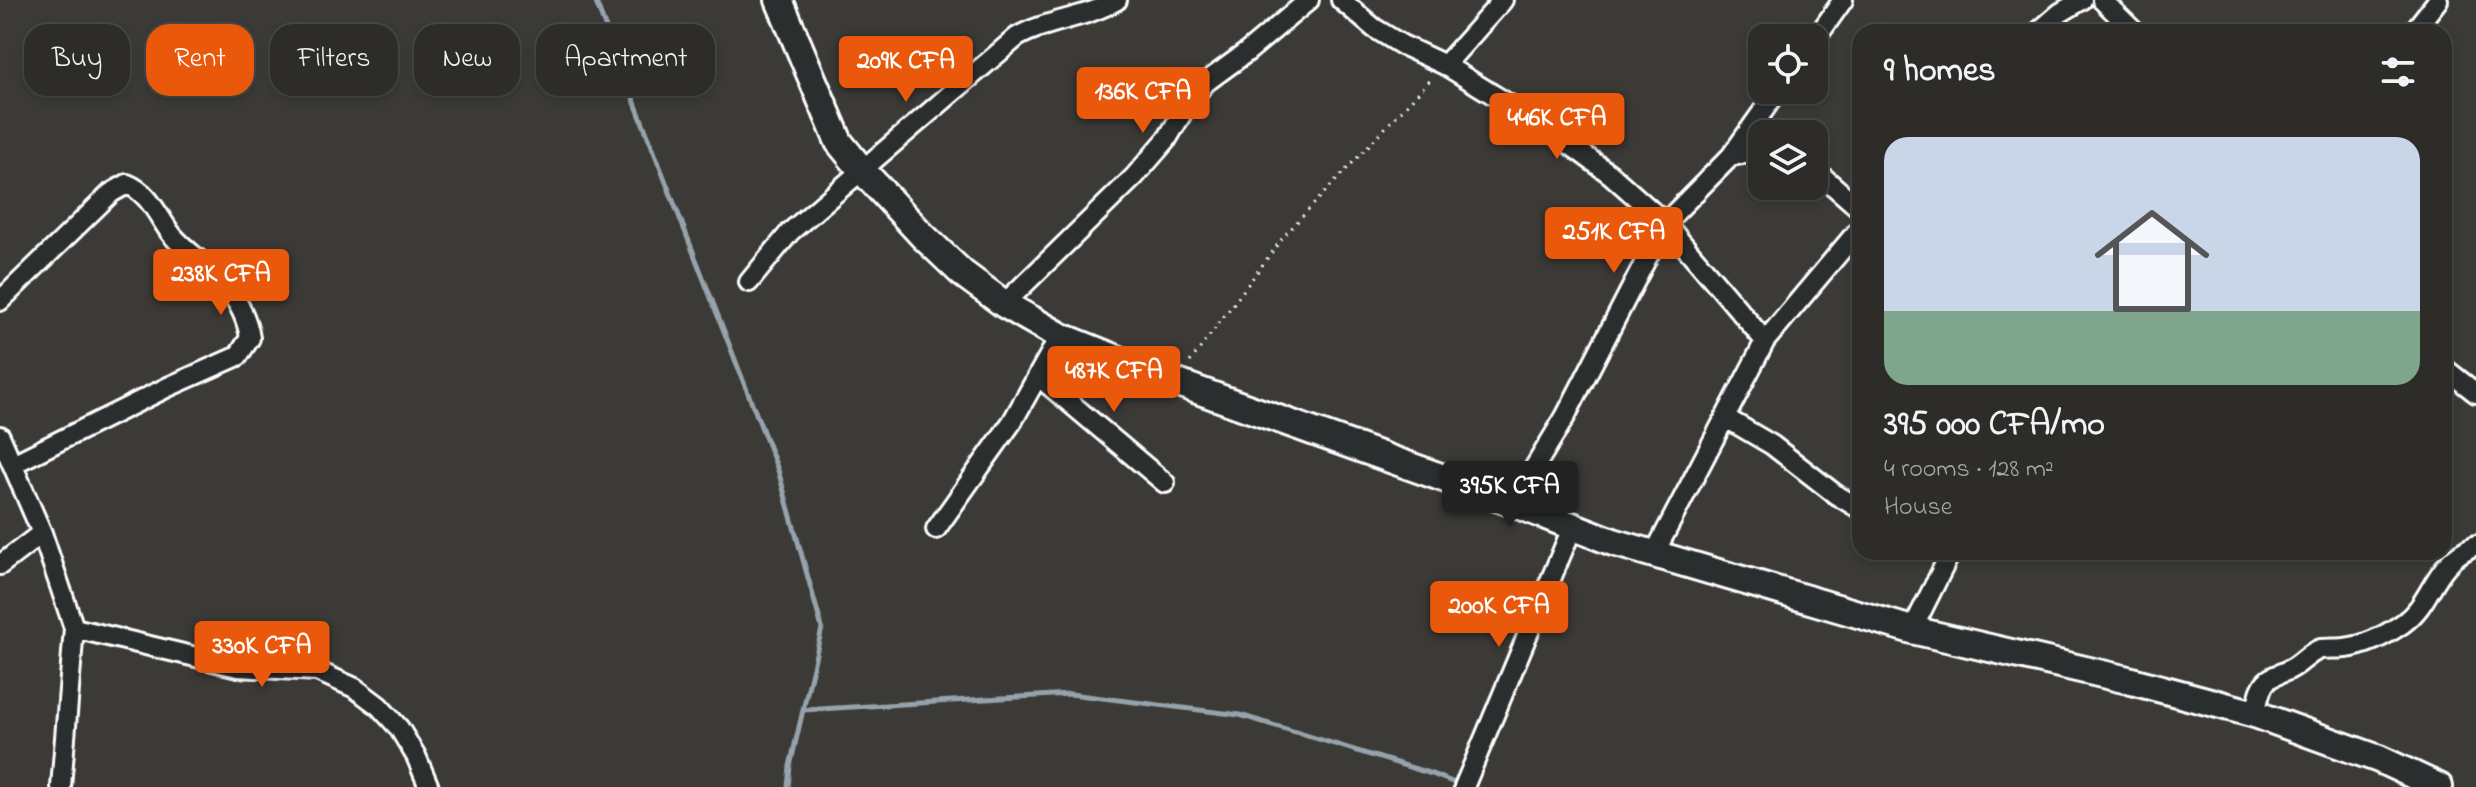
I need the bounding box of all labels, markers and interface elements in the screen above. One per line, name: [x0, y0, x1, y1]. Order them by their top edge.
chip: Buy: [24, 24, 130, 96]
chip: Rent: [146, 24, 254, 96]
chip: Filters: [270, 24, 398, 96]
chip: New: [414, 24, 520, 96]
chip: Apartment: [536, 24, 715, 96]
map controls: [1748, 24, 1828, 200]
button: locate: [1748, 24, 1828, 104]
pin: 209K CFA: [823, 36, 989, 104]
text: 209K CFA: [857, 43, 955, 81]
text: 9 homes: [1884, 47, 1996, 97]
icon: filters: [2376, 50, 2420, 94]
pin: 136K CFA: [1060, 67, 1226, 135]
text: 136K CFA: [1095, 74, 1191, 112]
pin: 446K CFA: [1474, 93, 1640, 161]
text: 446K CFA: [1507, 100, 1607, 138]
button: layers: [1748, 120, 1828, 200]
icon: home: [2080, 189, 2224, 333]
pin: 251K CFA: [1531, 207, 1697, 275]
text: 251K CFA: [1563, 214, 1665, 252]
pin: 238K CFA: [138, 249, 304, 317]
text: 238K CFA: [171, 256, 271, 294]
pin: 487K CFA: [1031, 346, 1197, 414]
text: 487K CFA: [1065, 353, 1163, 391]
text: 395 000 CFA/mo: [1884, 401, 2105, 451]
text: 4 rooms · 128 m²: [1884, 451, 2054, 489]
pin: 395K CFA: [1427, 461, 1593, 529]
text: 395K CFA: [1460, 468, 1560, 506]
text: House: [1884, 489, 1952, 527]
pin: 200K CFA: [1416, 581, 1582, 649]
text: 200K CFA: [1448, 588, 1550, 626]
pin: 330K CFA: [179, 621, 345, 689]
text: 330K CFA: [213, 628, 311, 666]

